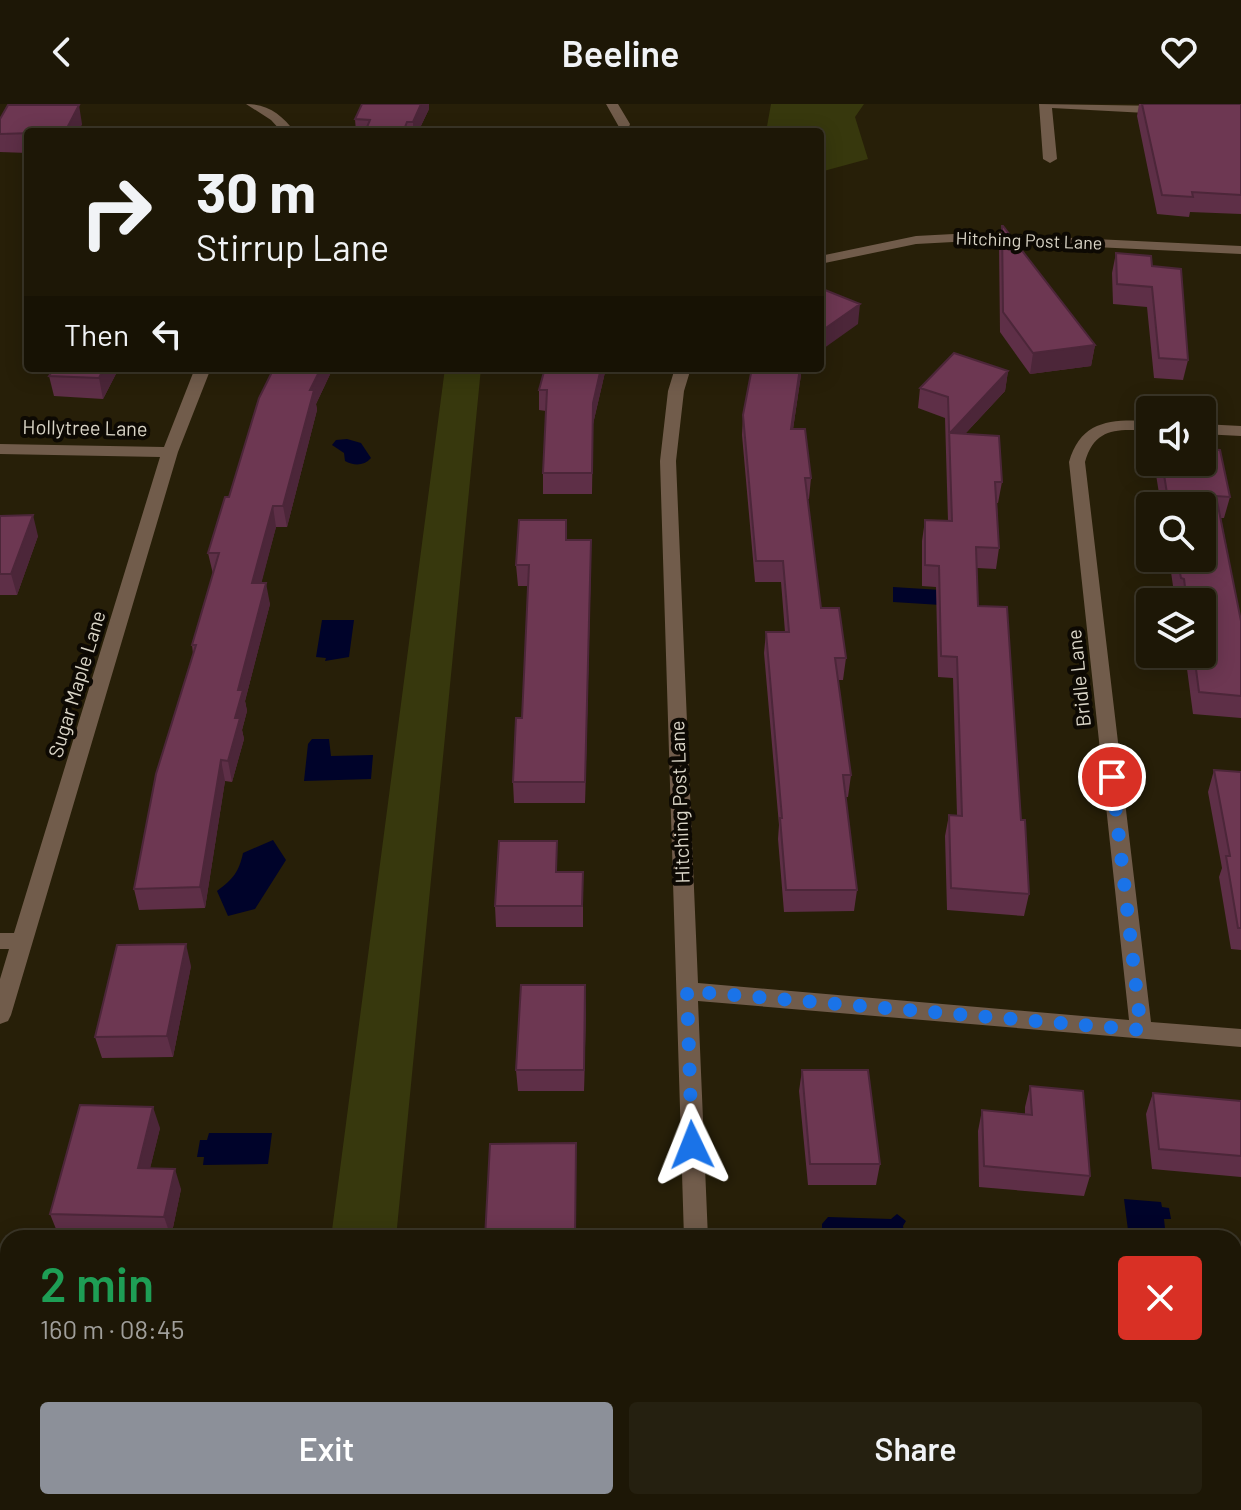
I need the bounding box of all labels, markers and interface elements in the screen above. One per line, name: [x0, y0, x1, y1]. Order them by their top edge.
icon: back: [40, 30, 84, 74]
icon: heart: [1157, 30, 1201, 74]
text: Beeline: [561, 31, 680, 74]
text: 30 m: [196, 157, 316, 224]
icon: right: [64, 160, 168, 264]
text: Stirrup Lane: [196, 225, 389, 268]
street label: Hitching Post Lane: [955, 226, 1103, 254]
icon: left: [145, 312, 189, 356]
text: Then: [64, 316, 129, 352]
map controls: [1136, 396, 1216, 668]
button: sound: [1136, 396, 1216, 476]
street label: Hollytree Lane: [22, 414, 148, 440]
button: search: [1136, 492, 1216, 572]
button: layers: [1136, 588, 1216, 668]
street label: Sugar Maple Lane: [42, 607, 110, 760]
street label: Bridle Lane: [1061, 628, 1095, 728]
street label: Hitching Post Lane: [664, 720, 694, 884]
pin: [1078, 743, 1146, 811]
icon: arrive: [1090, 755, 1134, 799]
position arrow: [650, 1103, 734, 1187]
text: 2 min: [40, 1254, 154, 1312]
button: close: [1118, 1256, 1202, 1340]
text: 160 m · 08:45: [40, 1313, 184, 1344]
button: Exit: [40, 1402, 613, 1494]
button: Share: [629, 1402, 1202, 1494]

